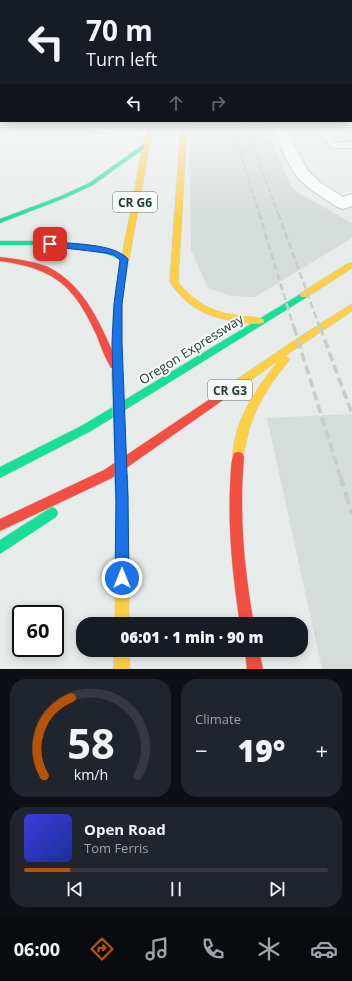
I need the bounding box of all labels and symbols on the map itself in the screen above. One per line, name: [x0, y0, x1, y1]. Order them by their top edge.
road number: CR G6: [113, 192, 157, 212]
pin: [33, 227, 67, 261]
street label: Oregon Expressway: [135, 309, 247, 388]
road number: CR G3: [208, 380, 252, 400]
position arrow: [101, 557, 143, 599]
speed limit sign: 60: [12, 605, 64, 657]

